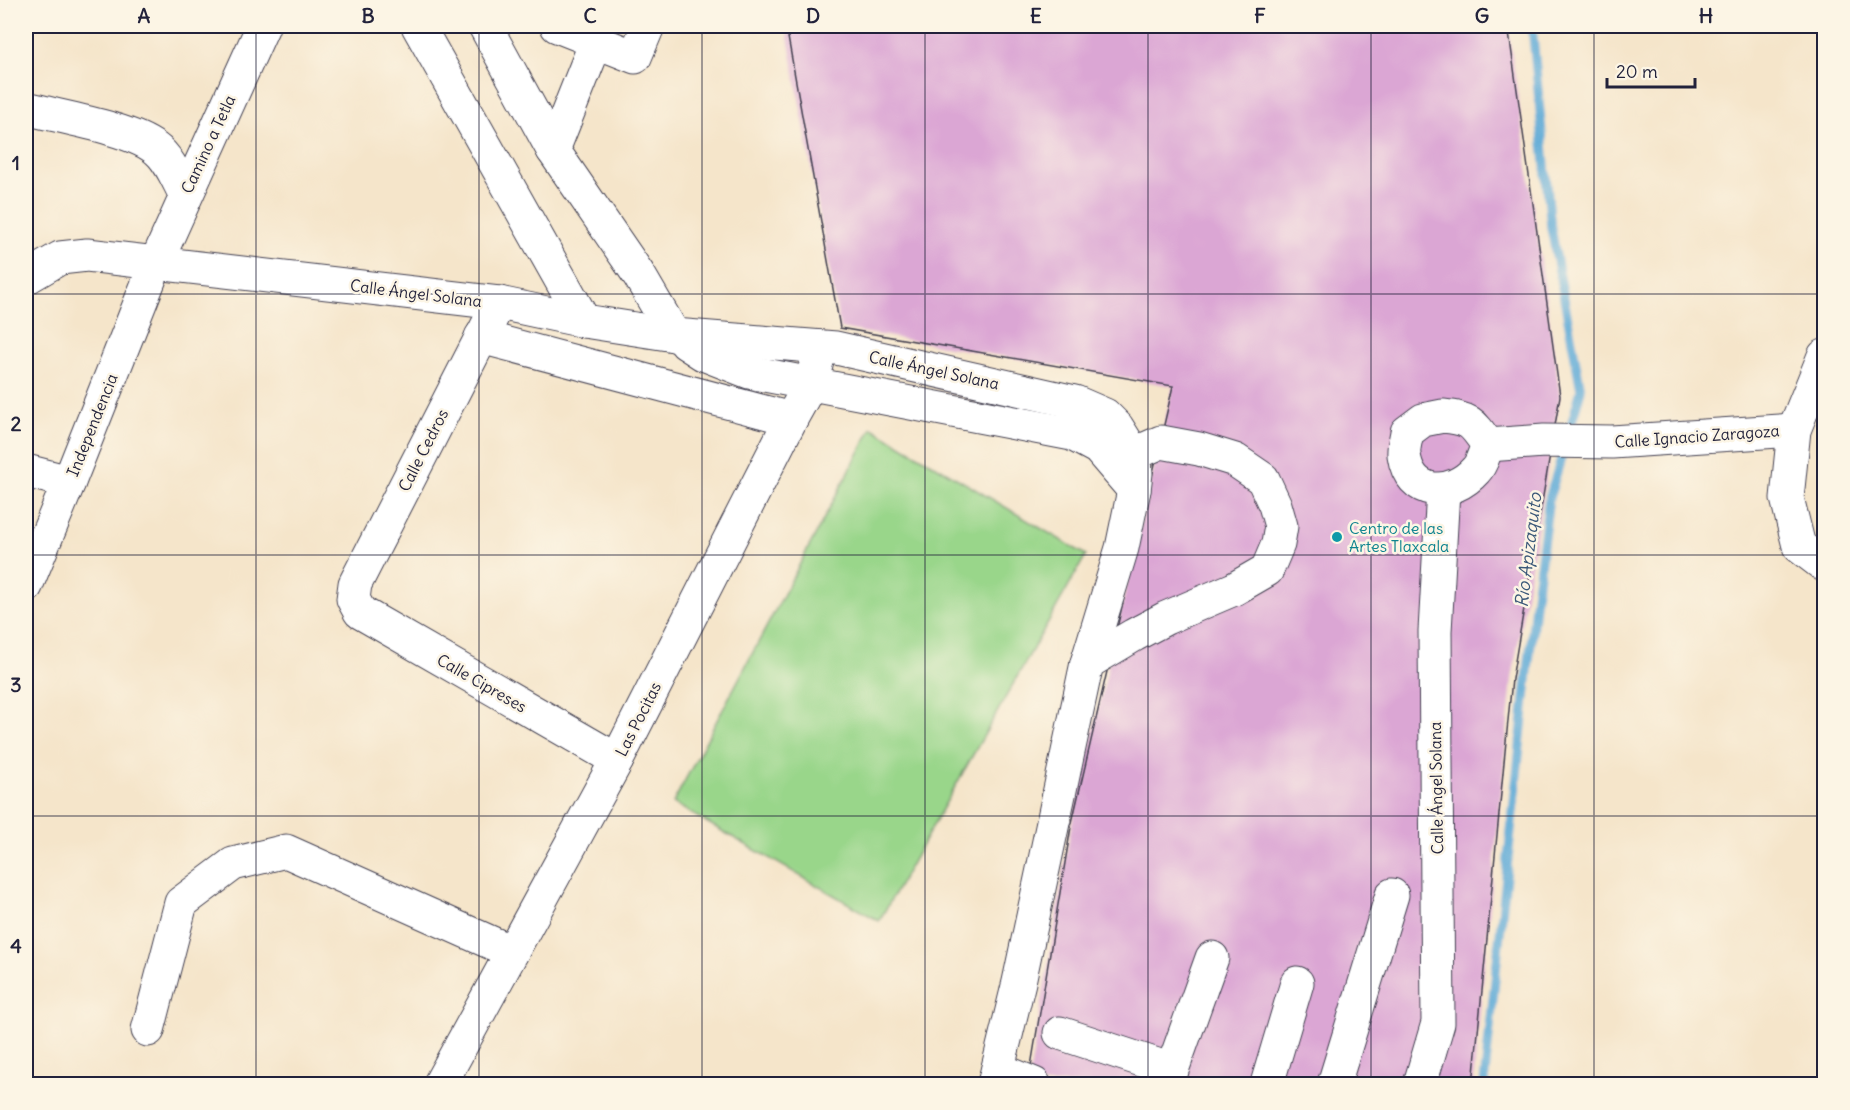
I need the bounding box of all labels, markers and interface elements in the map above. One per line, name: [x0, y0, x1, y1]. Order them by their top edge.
text: A: [138, 3, 151, 28]
text: B: [361, 3, 375, 28]
text: C: [583, 3, 597, 28]
text: D: [806, 3, 820, 28]
text: E: [1030, 3, 1042, 28]
text: F: [1254, 3, 1266, 28]
text: G: [1475, 3, 1489, 28]
text: H: [1699, 3, 1713, 28]
scale bar: [1607, 51, 1696, 89]
text: 20 m: [1616, 60, 1658, 83]
street label: Camino a Tetla: [177, 92, 239, 196]
text: 1: [12, 150, 20, 175]
street label: Calle Ángel Solana: [349, 275, 483, 311]
street label: Calle Ángel Solana: [867, 346, 1001, 394]
street label: Independencia: [62, 371, 122, 479]
street label: Calle Cedros: [394, 405, 452, 495]
text: 2: [11, 411, 22, 436]
street label: Calle Ignacio Zaragoza: [1614, 420, 1780, 452]
water label: Río Apizaquito: [1510, 491, 1547, 609]
place label: Centro de las Artes Tlaxcala: [1349, 518, 1449, 556]
marker: Centro de las Artes Tlaxcala: [1330, 530, 1344, 544]
street label: Calle Cipreses: [434, 649, 530, 717]
text: 3: [10, 672, 22, 697]
street label: Las Pocitas: [611, 679, 665, 759]
street label: Calle Ángel Solana: [1425, 722, 1447, 854]
text: 4: [10, 933, 22, 958]

